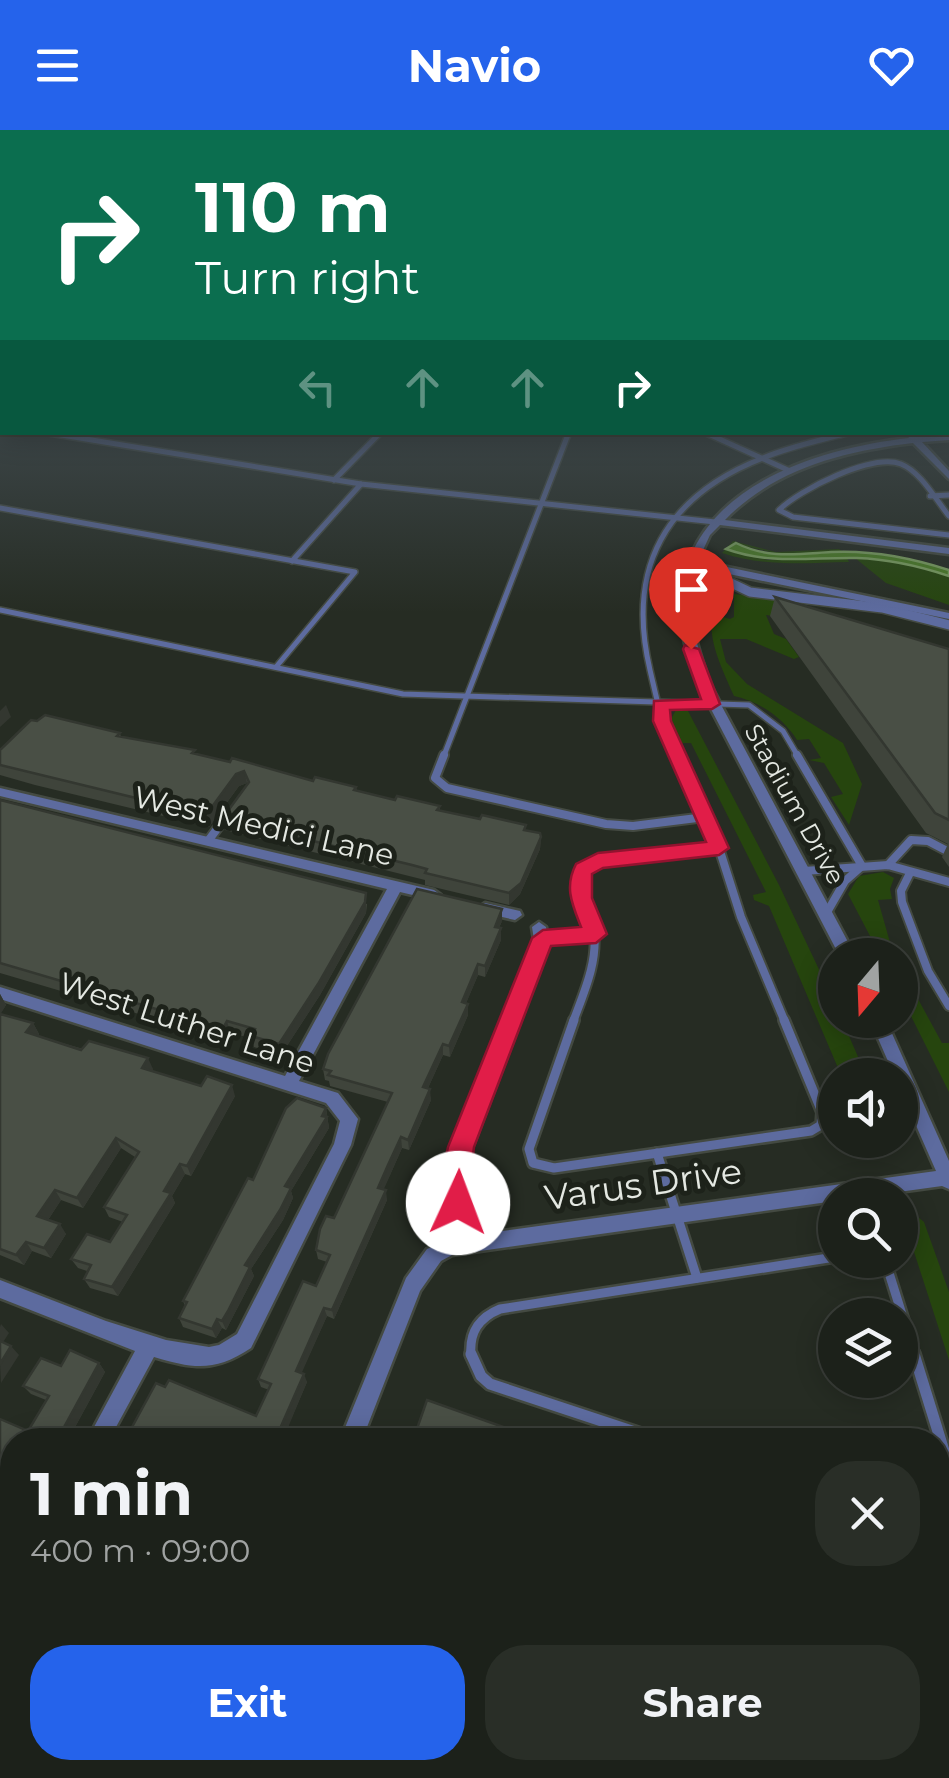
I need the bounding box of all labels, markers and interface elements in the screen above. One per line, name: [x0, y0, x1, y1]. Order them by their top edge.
icon: menu: [30, 38, 85, 93]
text: Navio: [408, 38, 541, 93]
icon: heart: [864, 38, 919, 93]
text: 110 m: [195, 164, 391, 250]
icon: right: [30, 170, 160, 300]
text: Turn right: [195, 250, 420, 305]
icon: left: [290, 360, 345, 415]
icon: ahead: [395, 360, 450, 415]
icon: ahead: [500, 360, 555, 415]
icon: right: [605, 360, 660, 415]
pin: [649, 547, 734, 650]
icon: arrive: [664, 562, 719, 617]
street label: Stadium Drive: [739, 719, 851, 889]
street label: West Medici Lane: [130, 778, 398, 874]
north arrow: [818, 938, 918, 1038]
map controls: [818, 938, 918, 1398]
street label: West Luther Lane: [55, 964, 319, 1082]
button: sound: [818, 1058, 918, 1158]
street label: Varus Drive: [542, 1149, 744, 1219]
position arrow: [406, 1151, 510, 1255]
button: search: [818, 1178, 918, 1278]
button: layers: [818, 1298, 918, 1398]
text: 1 min: [30, 1457, 193, 1530]
button: close: [815, 1461, 920, 1566]
text: 400 m · 09:00: [30, 1531, 251, 1570]
button: Exit: [30, 1645, 465, 1760]
button: Share: [485, 1645, 920, 1760]

